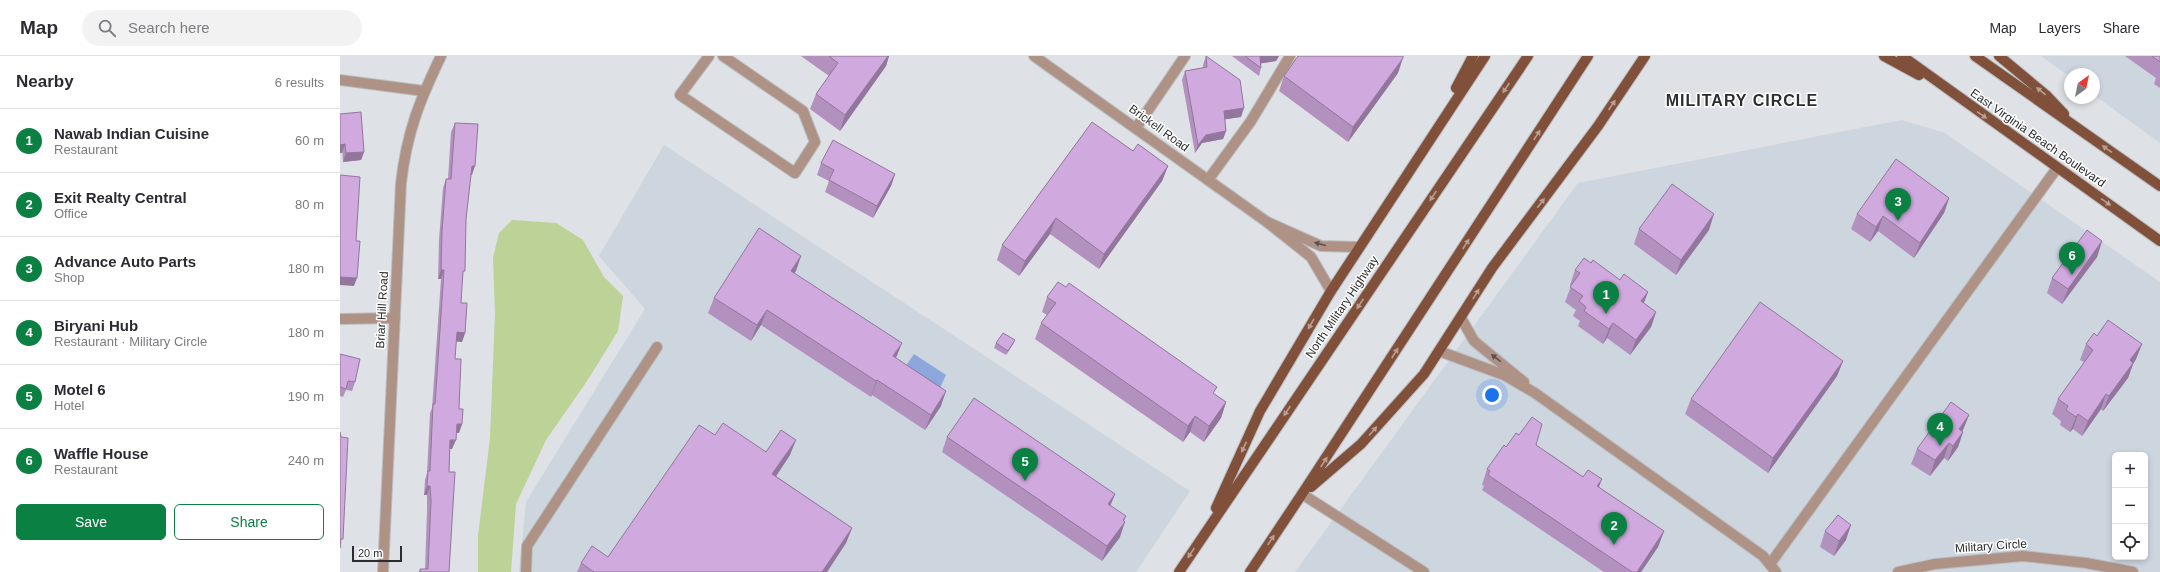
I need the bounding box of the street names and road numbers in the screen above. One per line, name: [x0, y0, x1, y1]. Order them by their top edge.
street label: East Virginia Beach Boulevard: [1968, 86, 2108, 190]
street label: Brickell Road: [1126, 102, 1192, 154]
street label: North Military Highway: [1303, 253, 1381, 361]
street label: Briar Hill Road: [373, 271, 391, 349]
street label: Military Circle: [1955, 536, 2028, 555]

